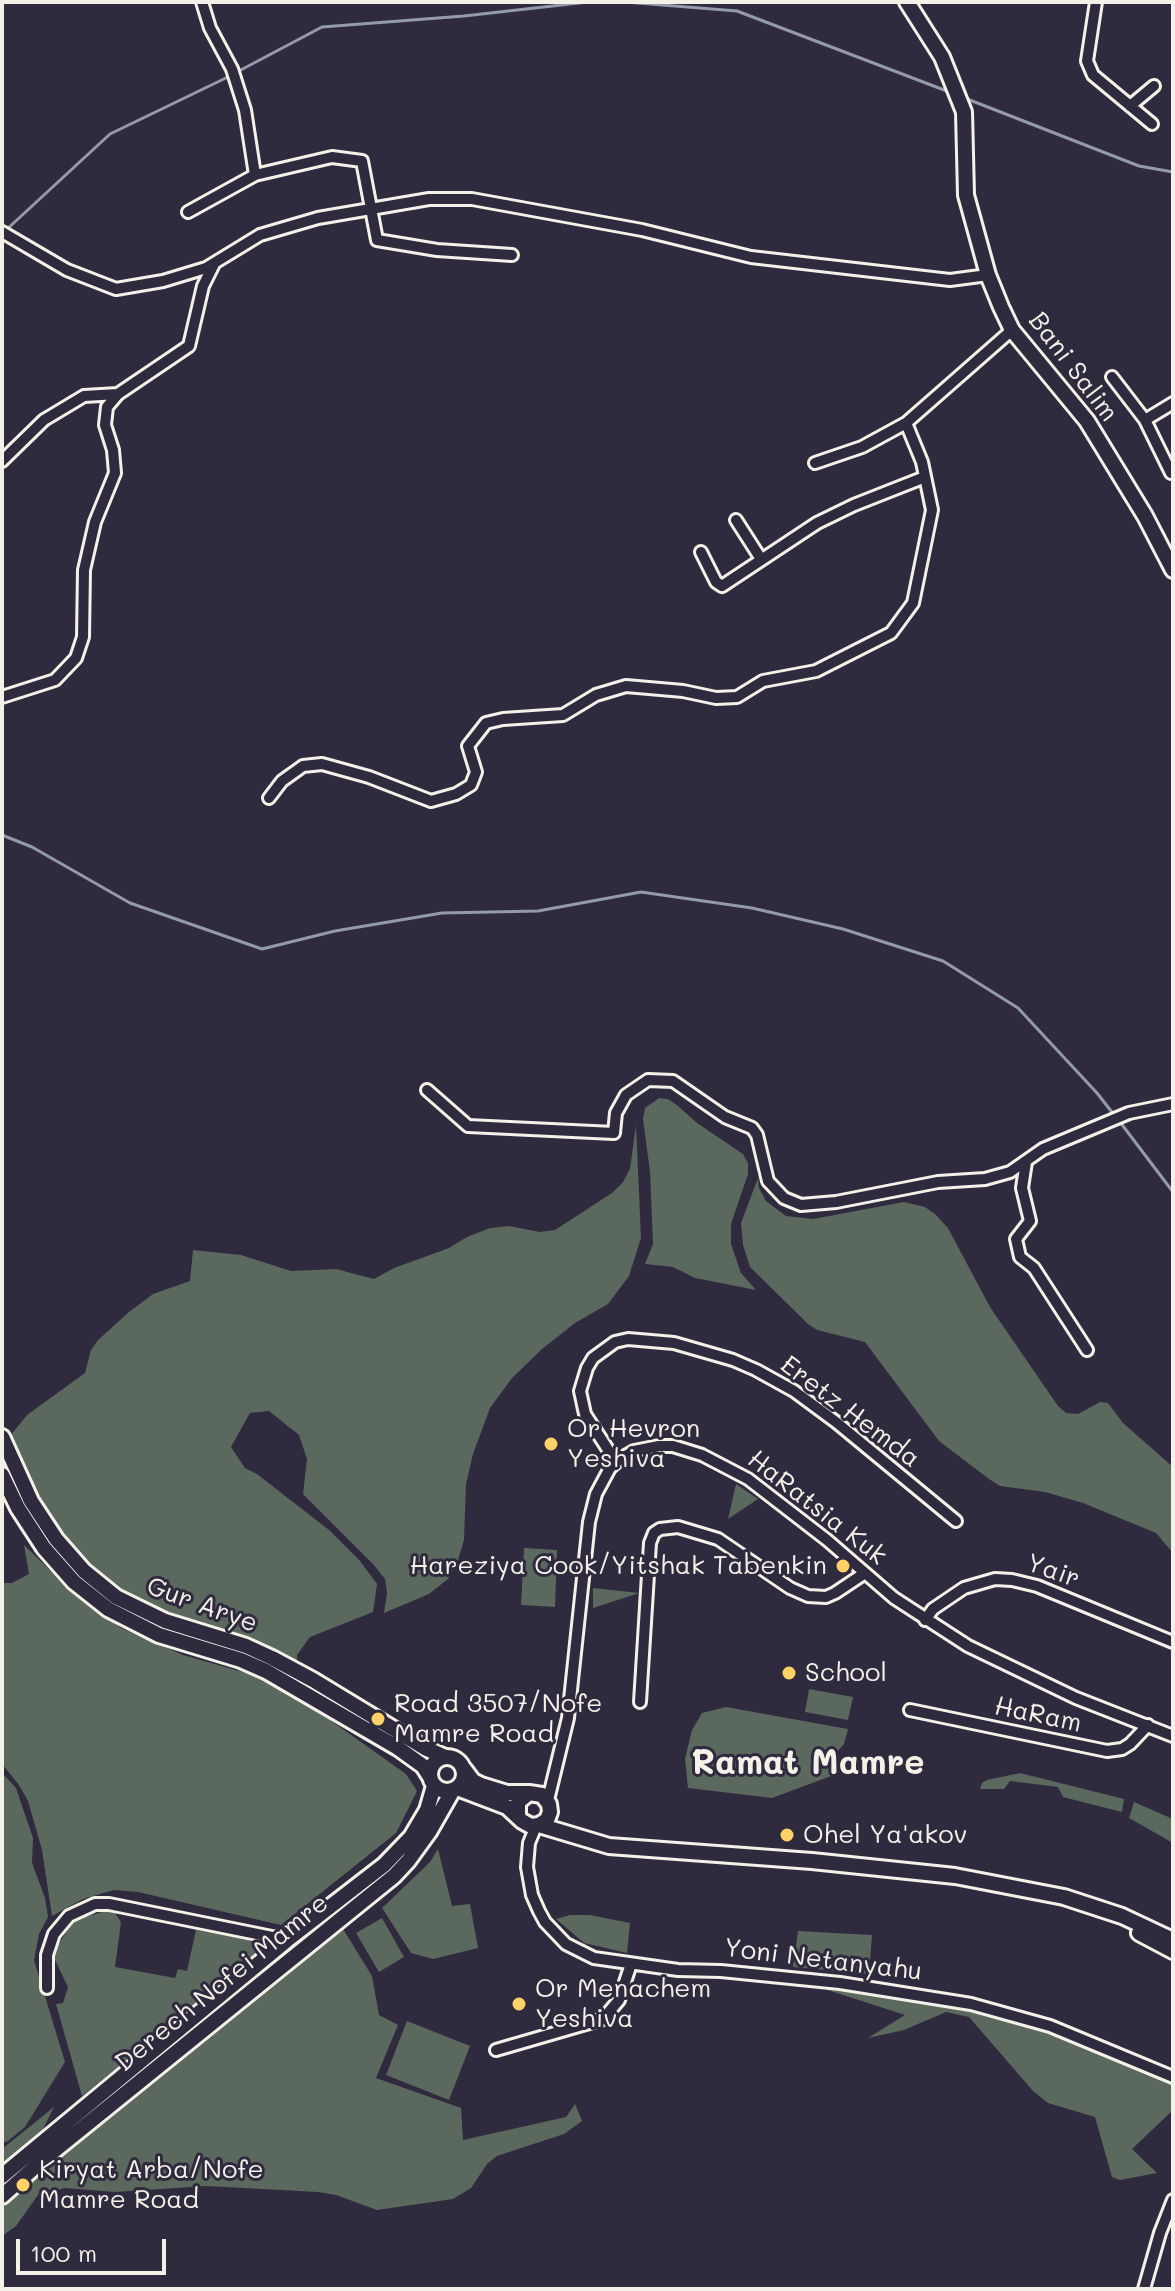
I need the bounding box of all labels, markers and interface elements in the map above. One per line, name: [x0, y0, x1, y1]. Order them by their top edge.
street label: Bani Salim: [1022, 306, 1124, 428]
street label: Eretz Hemda: [774, 1350, 926, 1474]
place label: Or Hevron Yeshiva: [567, 1413, 700, 1474]
marker: Or Hevron Yeshiva: [542, 1435, 560, 1453]
street label: HaRatsia Kuk: [741, 1444, 893, 1572]
street label: Yair: [1022, 1547, 1084, 1595]
place label: Hareziya Cook/Yitshak Tabenkin: [410, 1550, 827, 1582]
marker: Hareziya Cook/Yitshak Tabenkin: [834, 1557, 852, 1575]
street label: Gur Arye: [142, 1571, 262, 1639]
place label: School: [805, 1657, 887, 1689]
marker: School: [780, 1664, 798, 1682]
place label: Road 3507/Nofe Mamre Road: [394, 1688, 602, 1750]
street label: HaRam: [992, 1691, 1084, 1739]
marker: Road 3507/Nofe Mamre Road: [369, 1710, 387, 1728]
district label: Ramat Mamre: [692, 1744, 924, 1784]
place label: Ohel Ya'akov: [803, 1819, 967, 1851]
marker: Ohel Ya'akov: [778, 1826, 796, 1844]
street label: Derech Nofei Mamre: [109, 1887, 335, 2079]
street label: Yoni Netanyahu: [722, 1932, 924, 1988]
place label: Or Menachem Yeshiva: [535, 1973, 711, 2034]
marker: Or Menachem Yeshiva: [510, 1995, 528, 2013]
place label: Kiryat Arba/Nofe Mamre Road: [39, 2154, 264, 2216]
marker: Kiryat Arba/Nofe Mamre Road: [14, 2176, 32, 2194]
scale bar: [20, 2223, 170, 2273]
text: 100 m: [30, 2237, 97, 2268]

